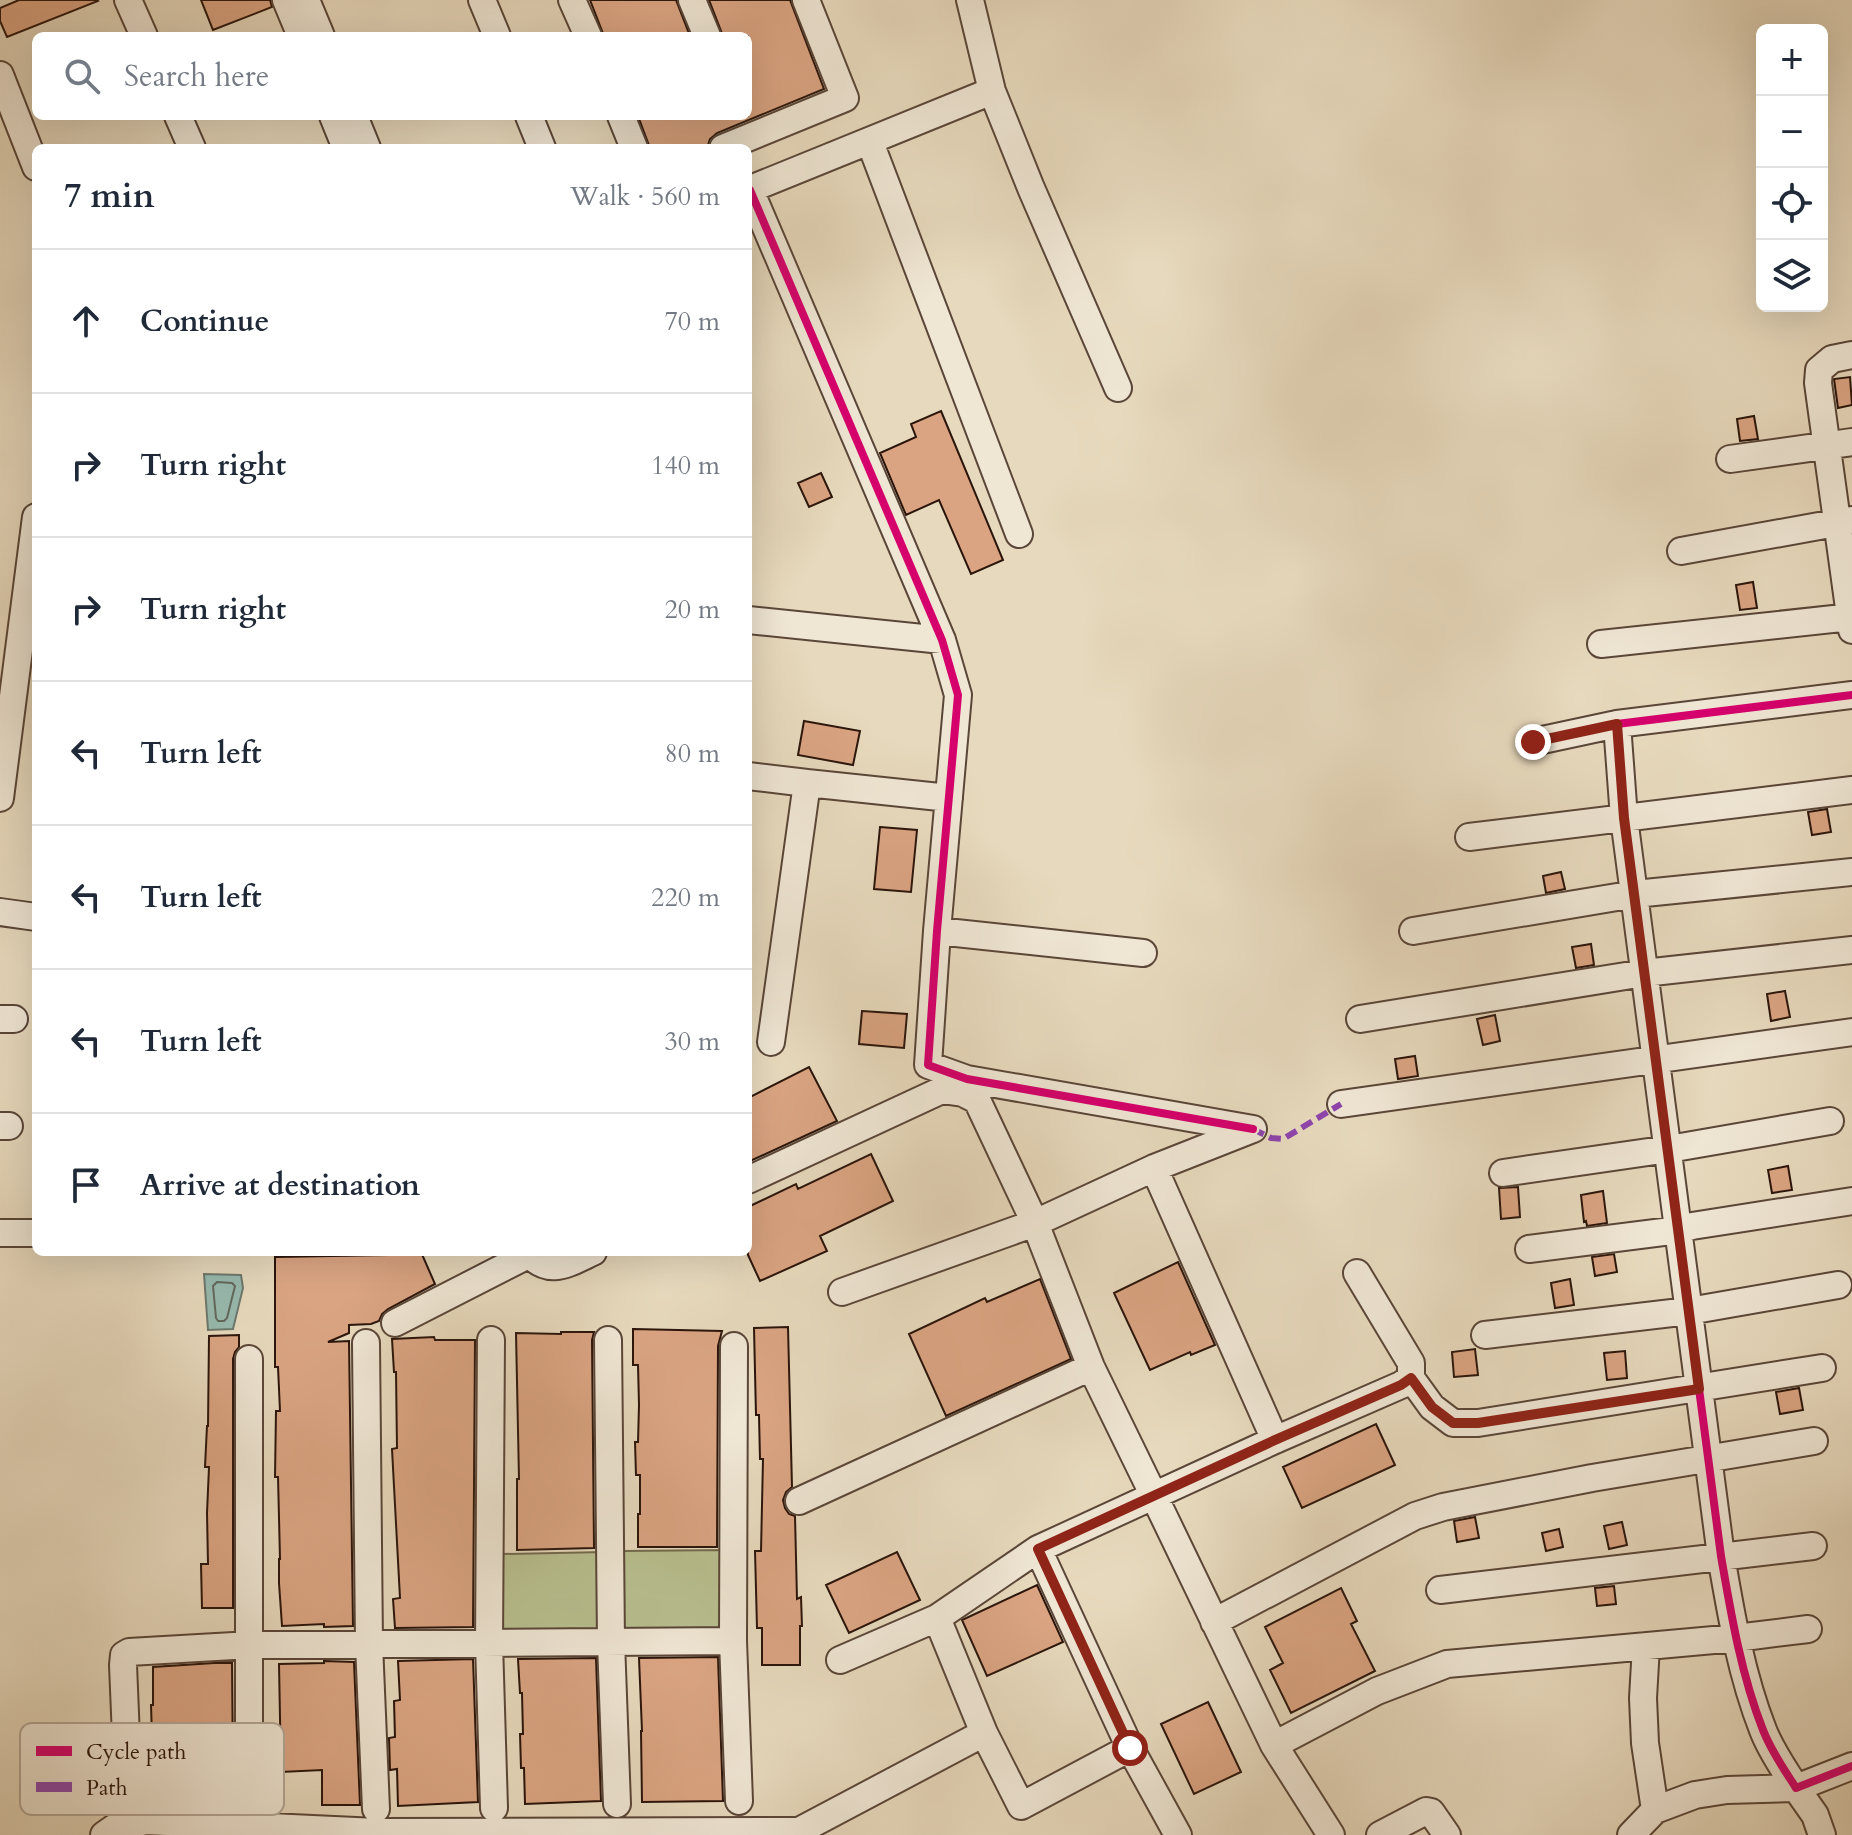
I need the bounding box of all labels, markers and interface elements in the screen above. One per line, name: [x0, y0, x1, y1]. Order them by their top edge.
map controls: [1756, 24, 1828, 312]
button: +: [1756, 24, 1828, 96]
search box: [32, 32, 752, 120]
icon: search: [60, 54, 104, 98]
text: Search here: [124, 56, 269, 97]
button: −: [1756, 96, 1828, 168]
button: locate: [1756, 168, 1828, 240]
text: 7 min: [64, 173, 155, 219]
text: Walk · 560 m: [570, 179, 720, 214]
button: layers: [1756, 240, 1828, 312]
icon: ahead: [64, 299, 108, 343]
text: Continue: [140, 301, 269, 342]
text: 70 m: [664, 304, 720, 339]
icon: right: [64, 443, 108, 487]
text: Turn right: [140, 445, 286, 486]
text: 140 m: [651, 448, 720, 483]
icon: right: [64, 587, 108, 631]
text: Turn right: [140, 589, 286, 630]
text: 20 m: [664, 592, 720, 627]
route end: [1515, 724, 1551, 760]
icon: left: [64, 731, 108, 775]
text: Turn left: [140, 733, 262, 774]
text: 80 m: [664, 736, 720, 771]
icon: left: [64, 875, 108, 919]
text: Turn left: [140, 877, 262, 918]
text: 220 m: [651, 880, 720, 915]
icon: left: [64, 1019, 108, 1063]
text: Turn left: [140, 1021, 262, 1062]
text: 30 m: [664, 1024, 720, 1059]
icon: arrive: [64, 1163, 108, 1207]
text: Arrive at destination: [140, 1165, 420, 1206]
legend: [20, 1723, 284, 1815]
route start: [1112, 1730, 1148, 1766]
text: Cycle path: [86, 1737, 186, 1767]
text: Path: [86, 1773, 128, 1803]

